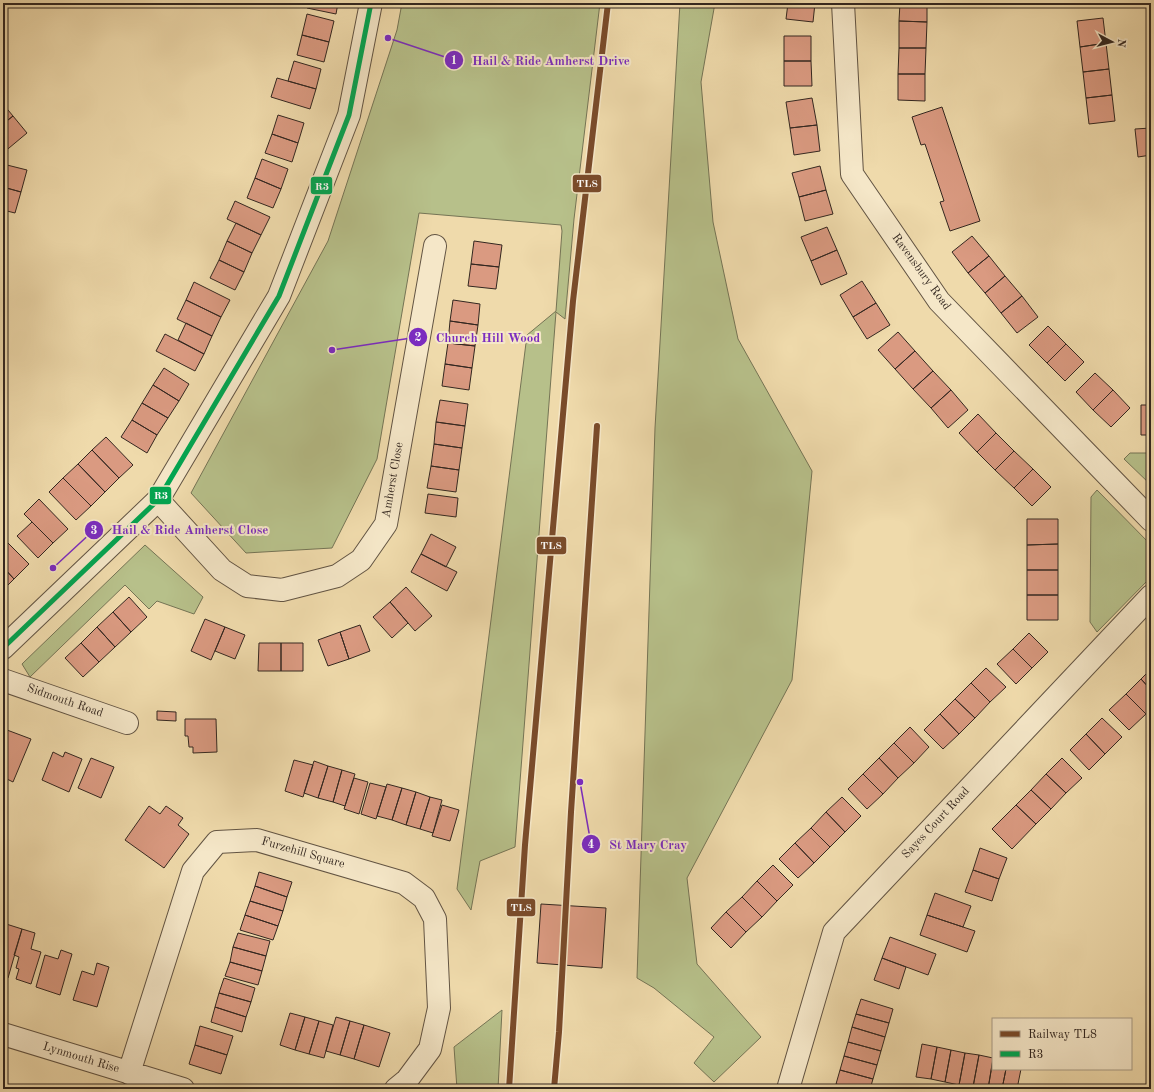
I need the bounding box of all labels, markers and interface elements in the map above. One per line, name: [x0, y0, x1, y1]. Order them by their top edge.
north arrow: [1092, 22, 1132, 62]
text: N: [1114, 38, 1126, 48]
callout: Hail & Ride Amherst Drive: [444, 48, 638, 73]
text: 1: [451, 55, 457, 67]
text: Hail & Ride Amherst Drive: [472, 55, 630, 68]
line badge: TL8: [572, 174, 602, 193]
line badge: R3: [310, 176, 333, 195]
text: TL8: [576, 179, 598, 190]
text: R3: [315, 182, 329, 193]
street label: Ravensbury Road: [889, 232, 953, 312]
callout: Church Hill Wood: [408, 325, 548, 350]
text: 2: [415, 332, 422, 344]
text: Church Hill Wood: [436, 332, 540, 345]
street label: Amherst Close: [380, 441, 406, 519]
line badge: R3: [149, 486, 172, 505]
text: R3: [154, 491, 168, 502]
callout: Hail & Ride Amherst Close: [84, 517, 277, 542]
text: Hail & Ride Amherst Close: [112, 524, 268, 537]
text: 3: [91, 525, 98, 537]
line badge: TL8: [536, 536, 567, 555]
text: TL8: [540, 541, 562, 552]
street label: Sidmouth Road: [25, 682, 105, 720]
street label: Sayes Court Road: [900, 785, 972, 861]
callout: St Mary Cray: [581, 832, 695, 857]
street label: Furzehill Square: [260, 835, 346, 871]
text: 4: [588, 839, 595, 851]
text: St Mary Cray: [609, 839, 687, 852]
line badge: TL8: [506, 898, 536, 917]
text: TL8: [510, 903, 532, 914]
legend: [992, 1018, 1132, 1070]
text: Railway TL8: [1028, 1029, 1097, 1041]
street label: Lynmouth Rise: [41, 1041, 121, 1075]
text: R3: [1028, 1049, 1044, 1061]

